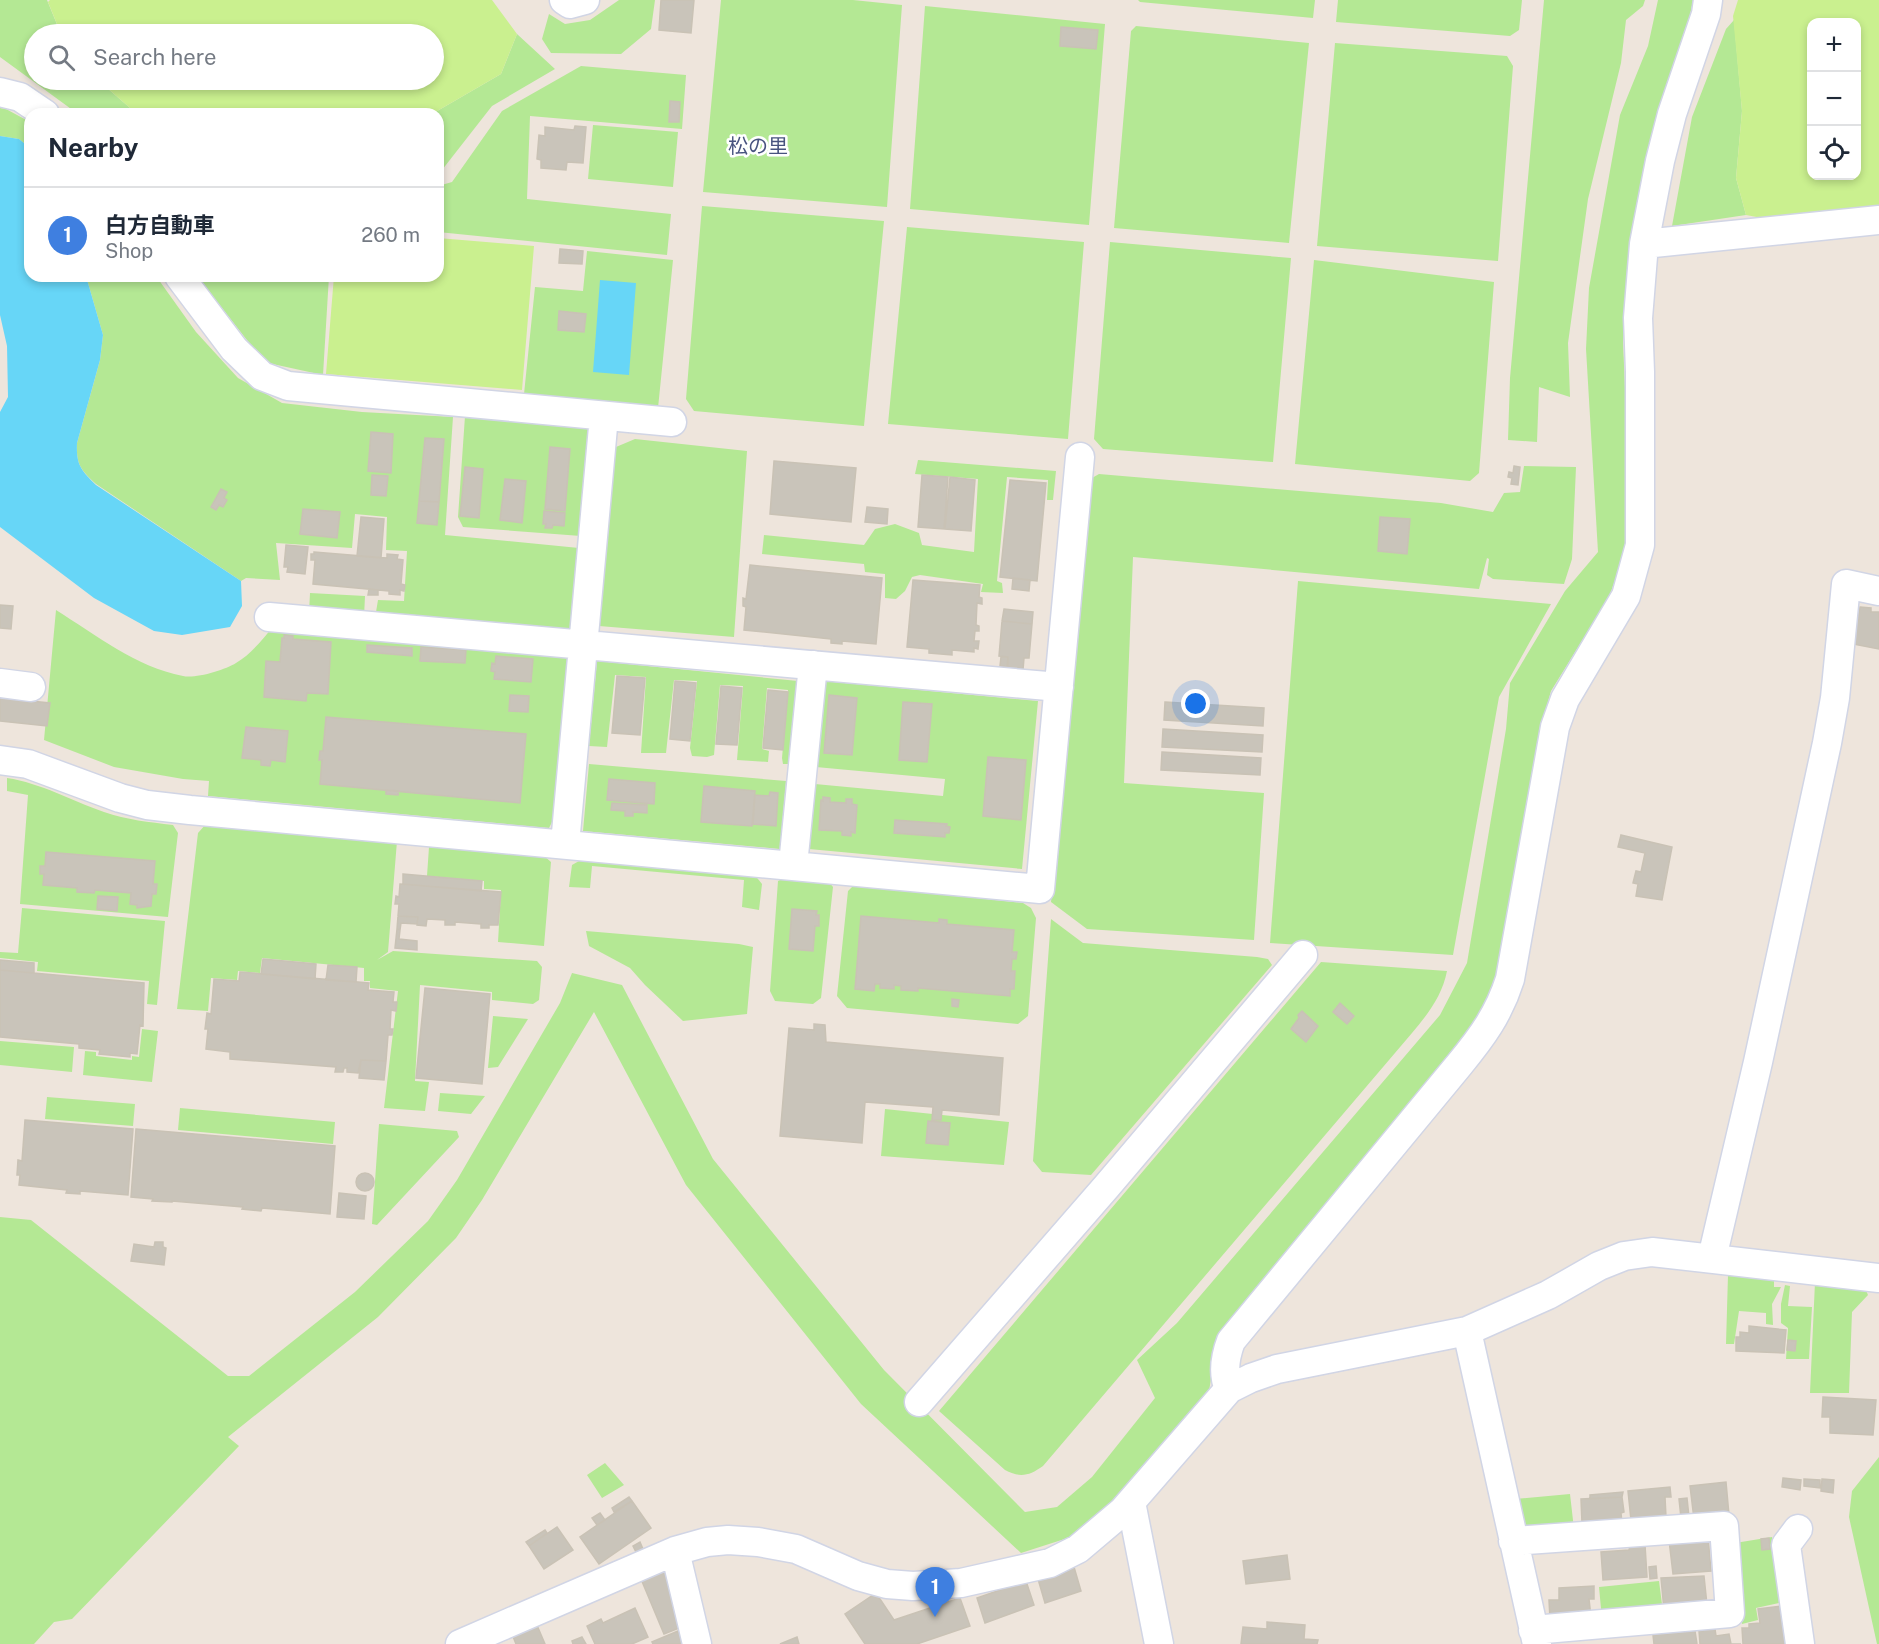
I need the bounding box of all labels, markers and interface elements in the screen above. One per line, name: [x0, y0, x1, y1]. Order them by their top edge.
map controls: [1807, 18, 1861, 180]
button: +: [1807, 18, 1861, 72]
search box: [24, 24, 444, 90]
icon: search: [45, 41, 78, 74]
text: Search here: [93, 44, 217, 70]
button: −: [1807, 72, 1861, 126]
button: locate: [1807, 126, 1861, 180]
text: Nearby: [48, 132, 138, 163]
district label: 松の里: [728, 134, 788, 158]
text: 白方自動車: [105, 212, 215, 238]
text: 1: [63, 223, 72, 247]
text: 260 m: [361, 223, 420, 247]
text: Shop: [105, 239, 153, 263]
your location: [1181, 689, 1210, 718]
pin: 1: [916, 1568, 954, 1617]

